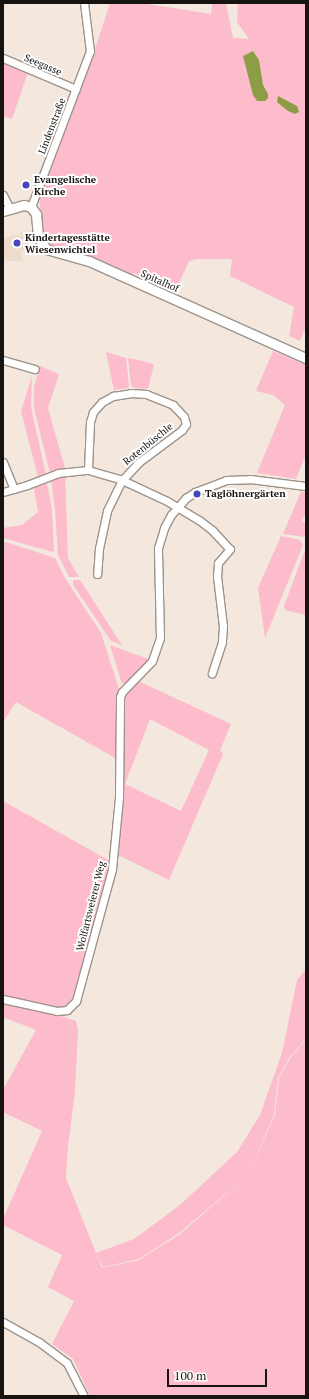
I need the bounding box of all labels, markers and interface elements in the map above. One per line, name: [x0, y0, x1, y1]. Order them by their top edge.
street label: Seegasse: [23, 52, 63, 78]
street label: Lindenstraße: [36, 96, 68, 156]
place label: Evangelische Kirche: [34, 173, 96, 196]
marker: Evangelische Kirche: [21, 180, 31, 190]
place label: Kindertagesstätte Wiesenwichtel: [25, 231, 110, 254]
marker: Kindertagesstätte Wiesenwichtel: [12, 238, 22, 248]
street label: Spitalhof: [139, 267, 181, 295]
street label: Rotenbüschle: [121, 420, 175, 468]
place label: Taglöhnergärten: [205, 488, 286, 500]
marker: Taglöhnergärten: [192, 489, 202, 499]
street label: Wolfartsweierer Weg: [74, 860, 108, 952]
scale bar: [169, 1361, 269, 1387]
text: 100 m: [174, 1368, 206, 1383]

